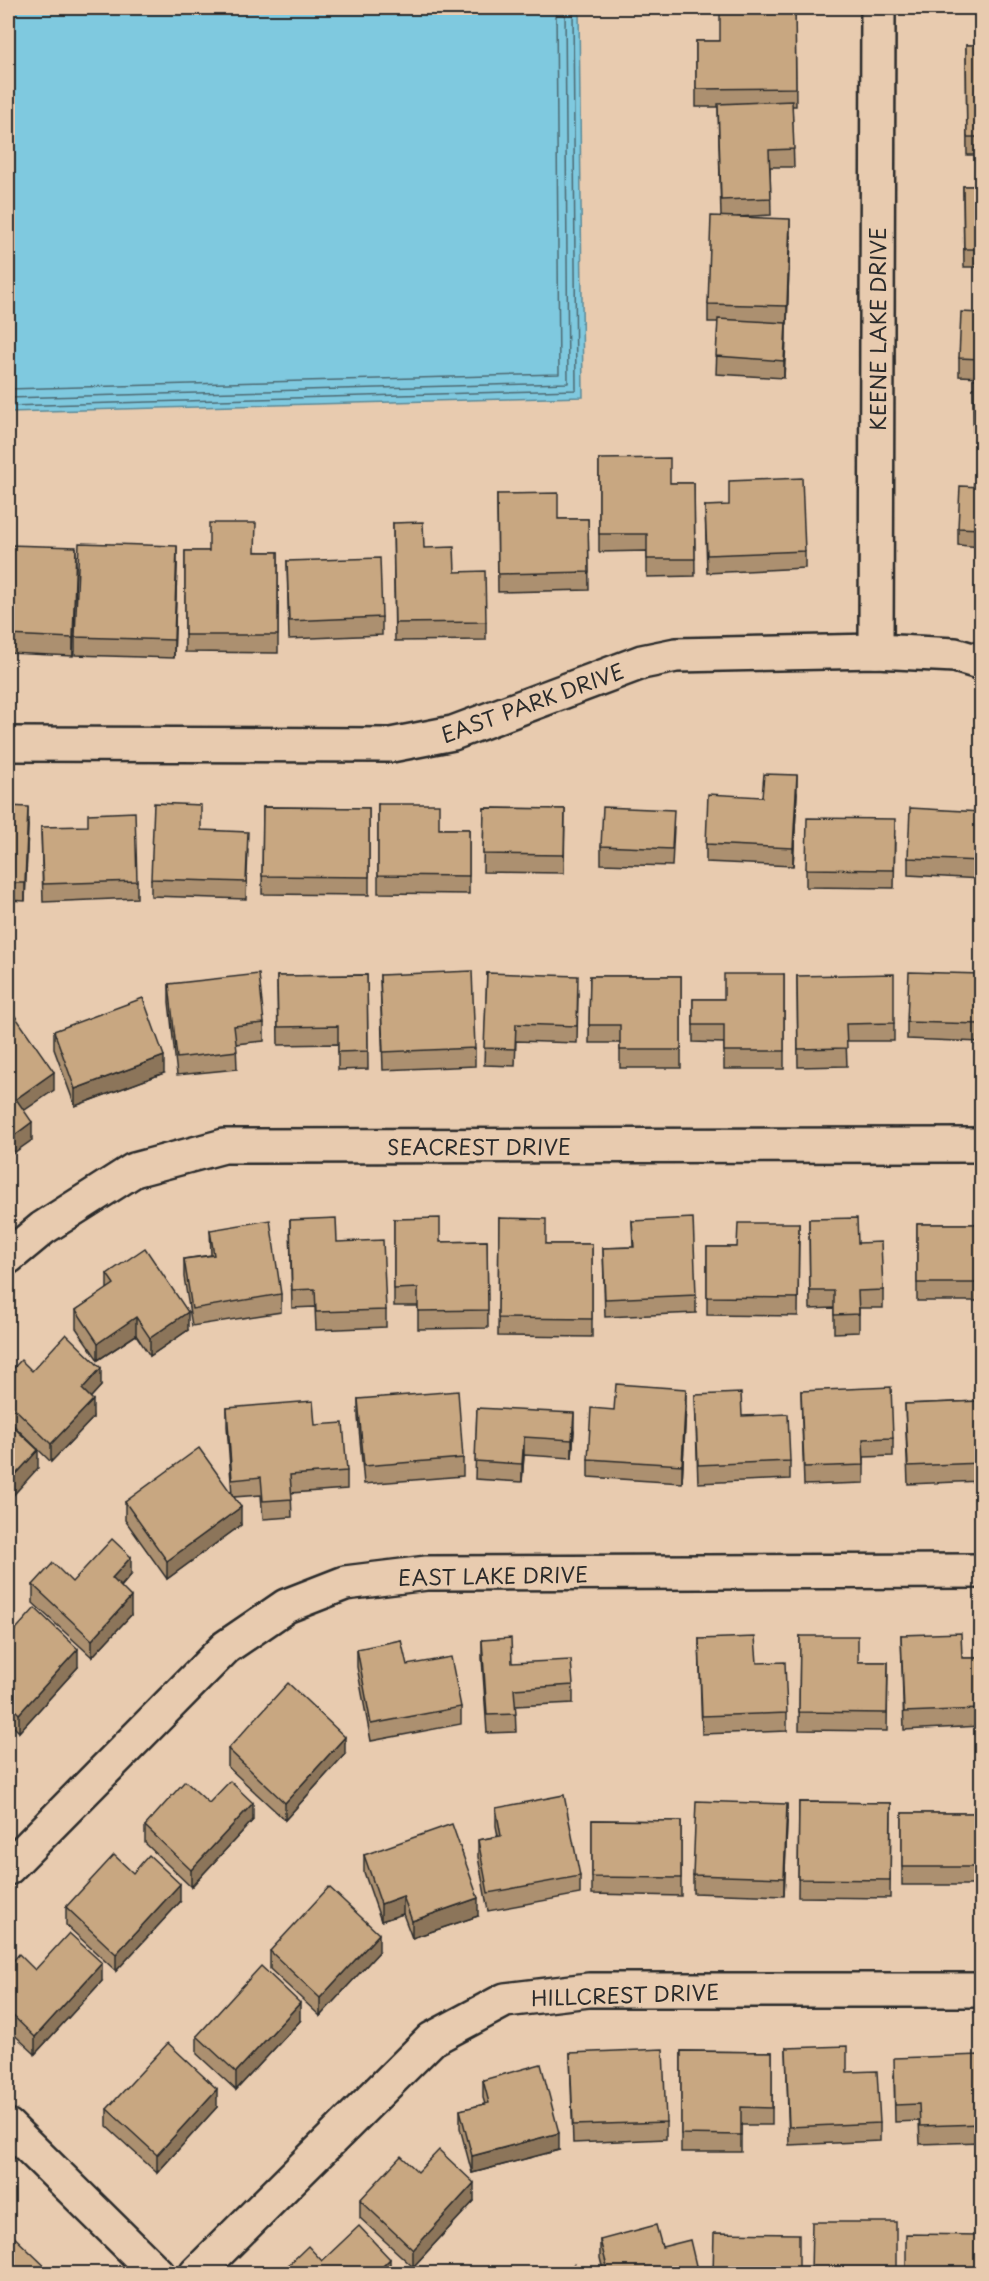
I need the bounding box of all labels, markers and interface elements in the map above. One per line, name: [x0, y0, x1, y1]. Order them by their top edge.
street label: KEENE LAKE DRIVE: [861, 227, 893, 431]
street label: EAST PARK DRIVE: [436, 654, 628, 750]
street label: SEACREST DRIVE: [387, 1130, 571, 1162]
street label: EAST LAKE DRIVE: [398, 1557, 588, 1593]
street label: HILLCREST DRIVE: [530, 1975, 720, 2013]

